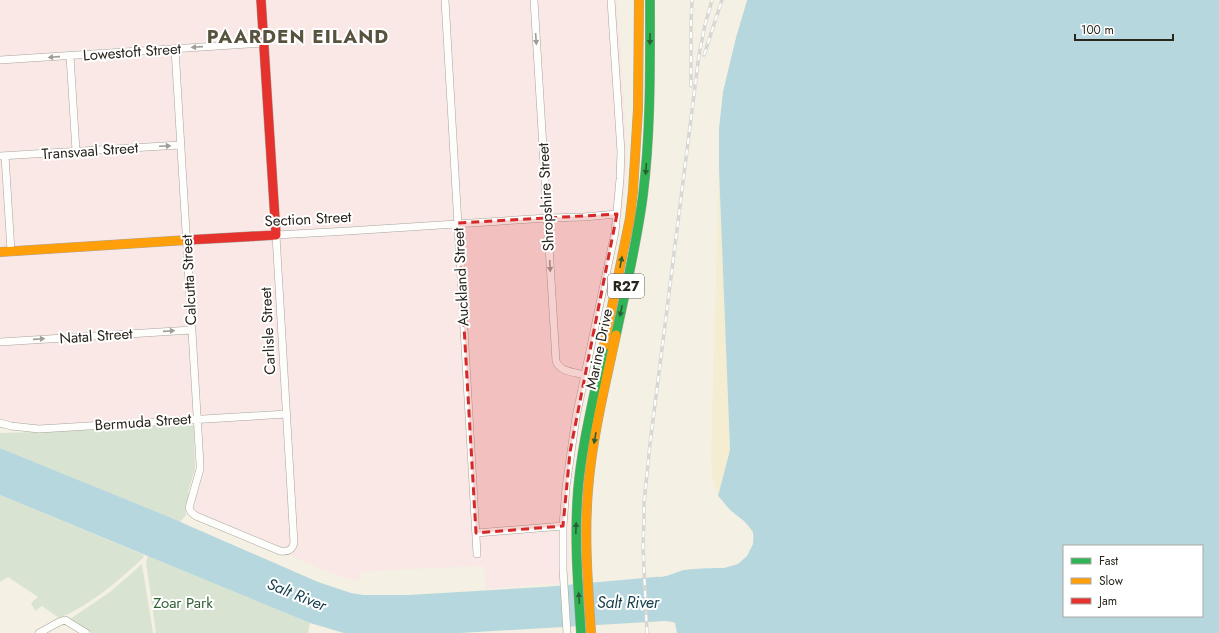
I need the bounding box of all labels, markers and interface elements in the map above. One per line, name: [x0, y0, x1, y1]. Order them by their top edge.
scale bar: [1075, 16, 1173, 42]
text: 100 m: [1081, 21, 1114, 39]
district label: PAARDEN EILAND: [207, 23, 389, 50]
one-way arrow: [533, 33, 540, 45]
one-way arrow: [647, 33, 653, 46]
street label: Lowestoft Street: [82, 38, 182, 66]
one-way arrow: [191, 44, 203, 51]
one-way arrow: [48, 53, 60, 60]
street label: Transvaal Street: [41, 137, 139, 165]
street label: Shropshire Street: [532, 142, 560, 252]
one-way arrow: [159, 143, 172, 149]
one-way arrow: [643, 163, 649, 175]
street label: Section Street: [264, 206, 352, 232]
street label: Auckland Street: [447, 227, 475, 327]
street label: Calcutta Street: [176, 234, 202, 326]
one-way arrow: [618, 256, 624, 268]
one-way arrow: [547, 260, 554, 273]
road number: R27: [608, 274, 644, 298]
street label: Carlisle Street: [255, 286, 281, 375]
one-way arrow: [618, 304, 624, 317]
street label: Marine Drive: [580, 306, 618, 391]
street label: Natal Street: [59, 322, 134, 350]
one-way arrow: [163, 328, 175, 335]
one-way arrow: [33, 336, 45, 343]
street label: Bermuda Street: [94, 408, 192, 436]
one-way arrow: [592, 432, 598, 444]
one-way arrow: [573, 522, 580, 534]
legend: [1063, 545, 1203, 617]
text: Fast: [1099, 552, 1118, 570]
water label: Salt River: [264, 572, 331, 617]
text: Slow: [1099, 572, 1124, 590]
water label: Salt River: [597, 591, 661, 614]
park label: Zoar Park: [153, 592, 213, 614]
one-way arrow: [575, 592, 582, 604]
text: Jam: [1097, 592, 1117, 610]

